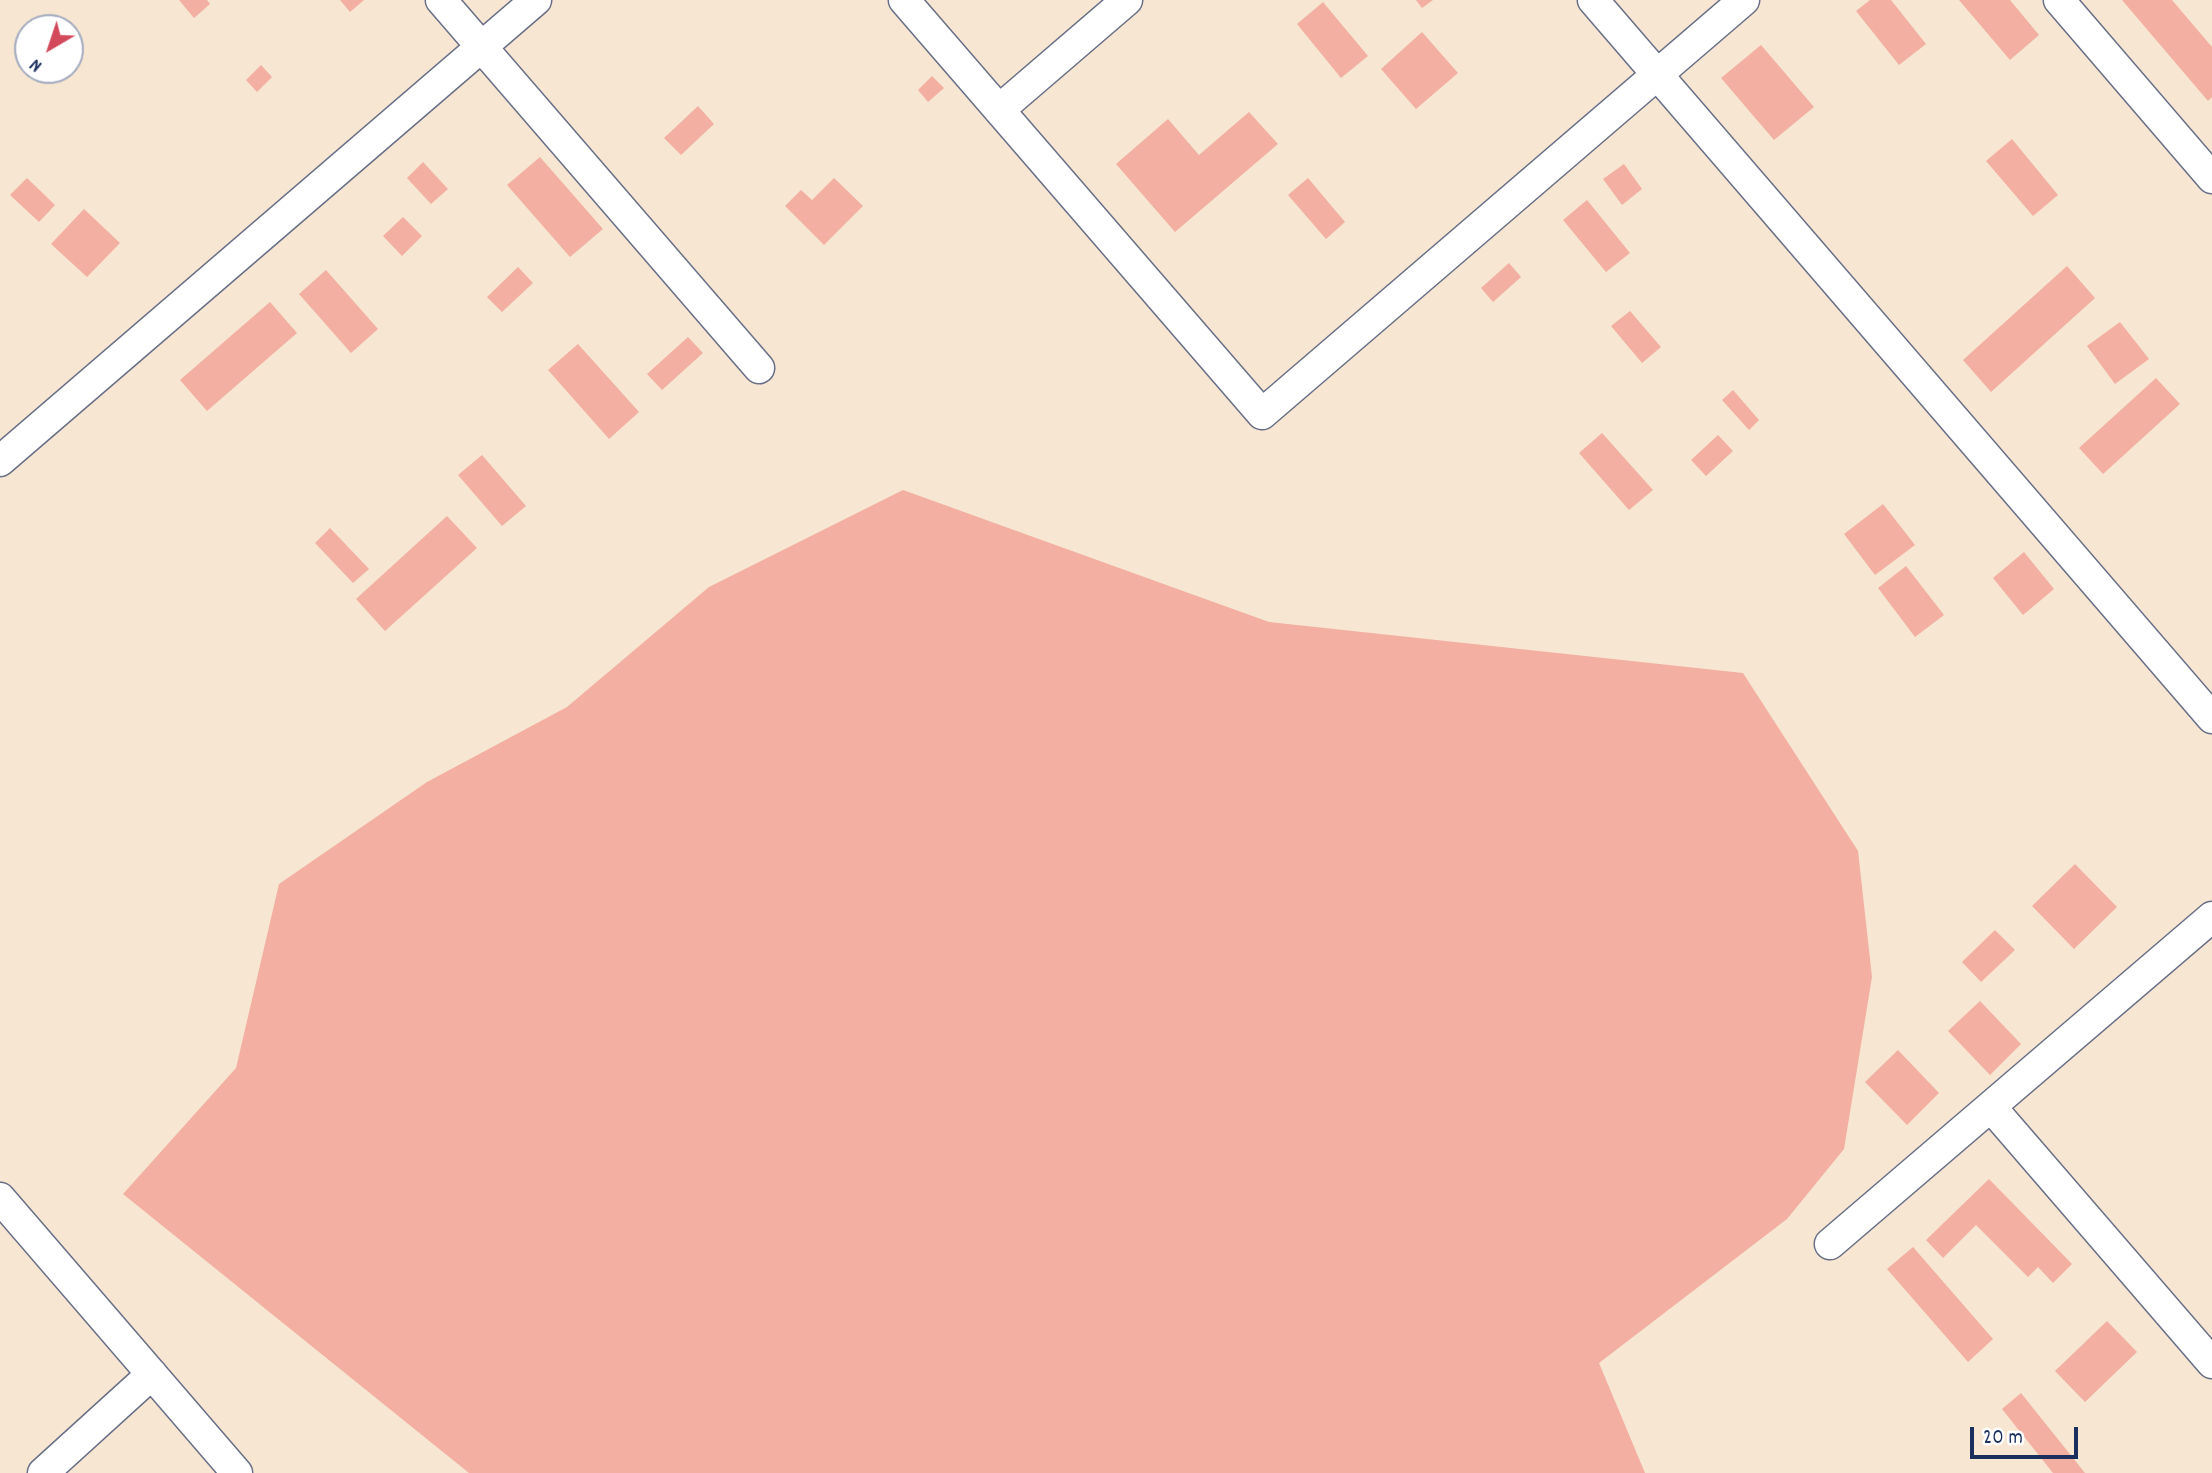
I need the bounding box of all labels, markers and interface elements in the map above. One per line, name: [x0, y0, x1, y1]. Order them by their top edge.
north arrow: [14, 14, 84, 84]
text: N: [25, 51, 49, 78]
scale bar: [1974, 1414, 2082, 1458]
text: 20 m: [1983, 1424, 2023, 1454]

